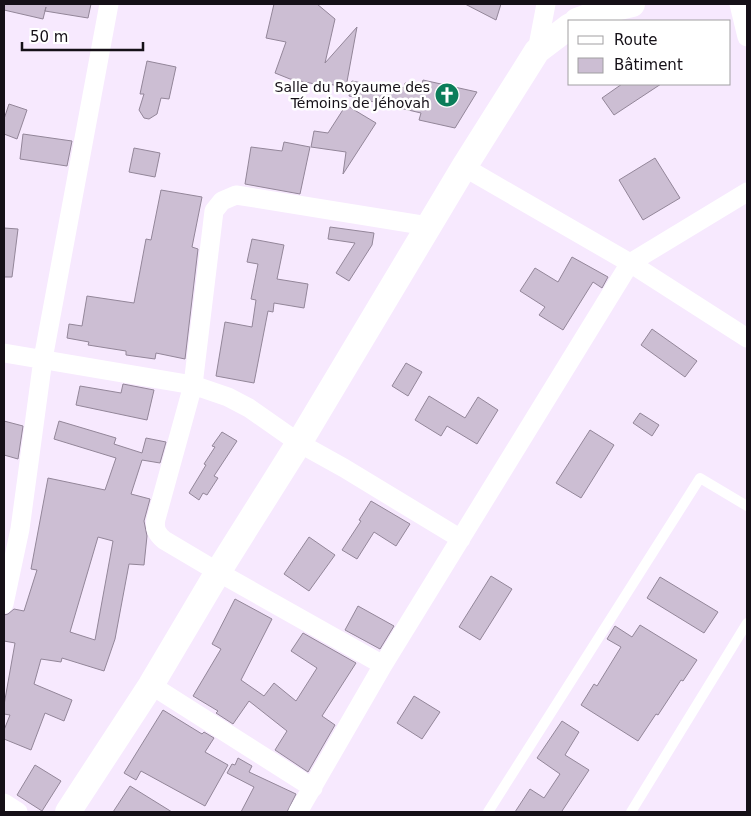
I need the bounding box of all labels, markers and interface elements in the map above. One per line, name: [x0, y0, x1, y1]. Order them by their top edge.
scale bar: [22, 20, 144, 52]
legend: [568, 20, 731, 85]
text: 50 m: [30, 28, 68, 46]
text: Route: [614, 31, 658, 49]
text: Bâtiment: [614, 56, 683, 74]
place label: Salle du Royaume des Témoins de Jéhovah: [275, 79, 430, 111]
church icon: Salle du Royaume des Témoins de Jéhovah: [434, 82, 460, 108]

